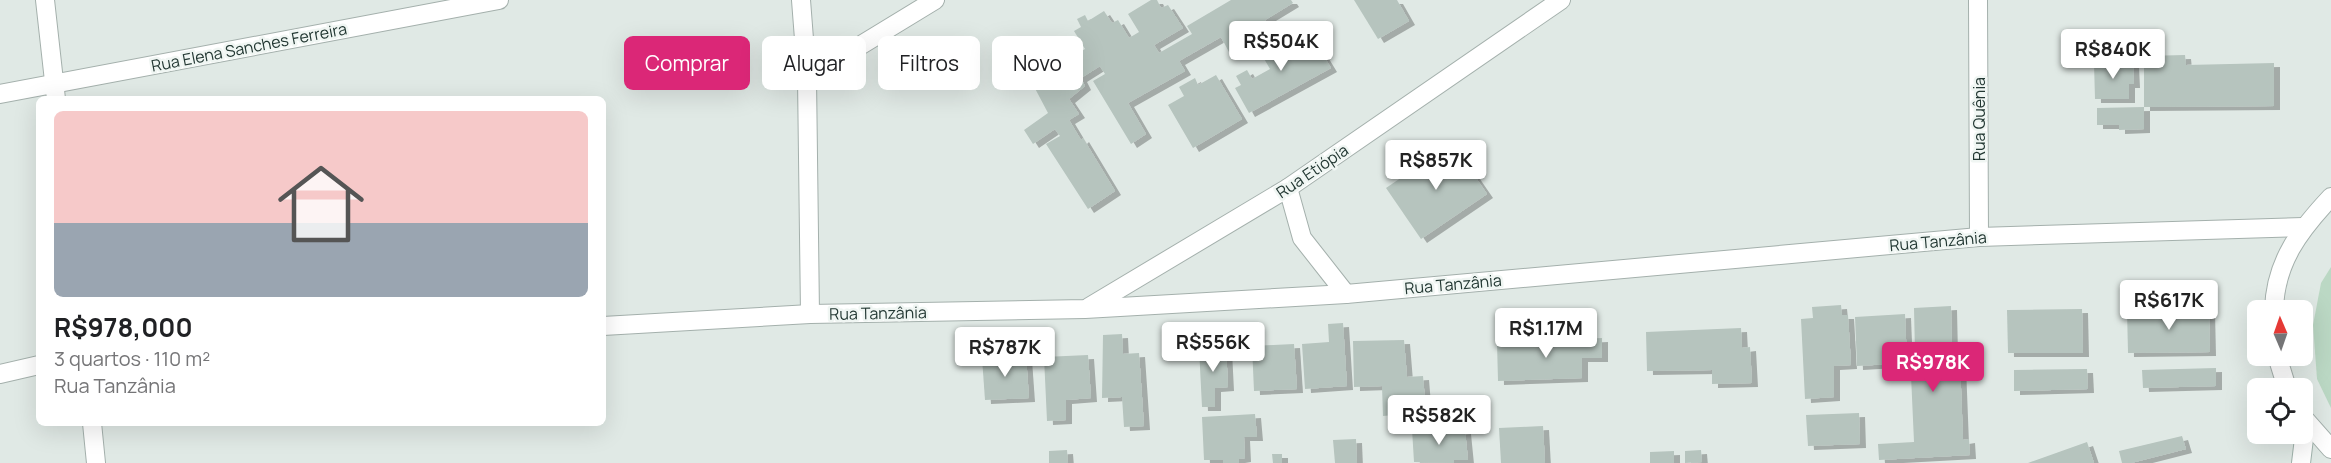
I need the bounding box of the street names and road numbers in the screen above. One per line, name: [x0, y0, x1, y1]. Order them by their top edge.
street label: Rua Elena Sanches Ferreira: [149, 17, 349, 77]
street label: Rua Quênia: [1968, 77, 1990, 161]
street label: Rua Etiópia: [1272, 139, 1352, 203]
street label: Rua Tanzânia: [1888, 226, 1988, 256]
street label: Rua Tanzânia: [1403, 269, 1503, 299]
street label: Rua Tanzânia: [829, 301, 927, 325]

